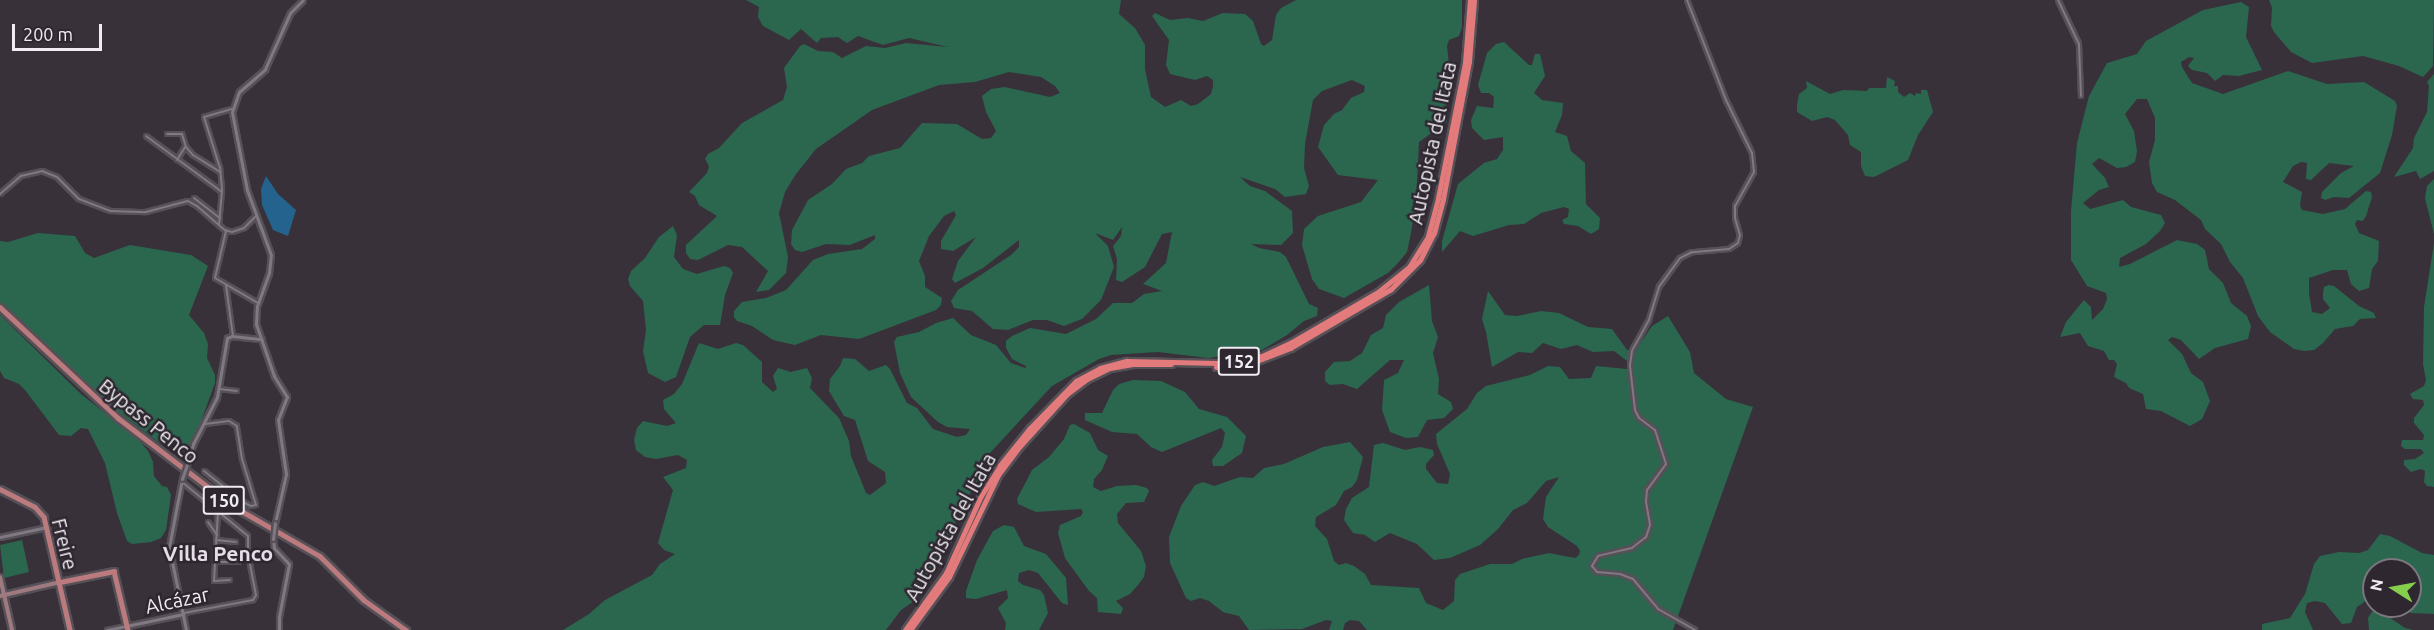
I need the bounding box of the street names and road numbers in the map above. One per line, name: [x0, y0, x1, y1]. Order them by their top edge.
street label: Autopista del Itata: [1403, 59, 1461, 227]
road number: 152: [1216, 346, 1262, 376]
street label: Bypass Penco: [94, 374, 204, 468]
street label: Autopista del Itata: [899, 449, 1001, 605]
road number: 150: [202, 485, 246, 515]
street label: Freire: [47, 516, 83, 572]
street label: Alcázar: [143, 582, 211, 618]

